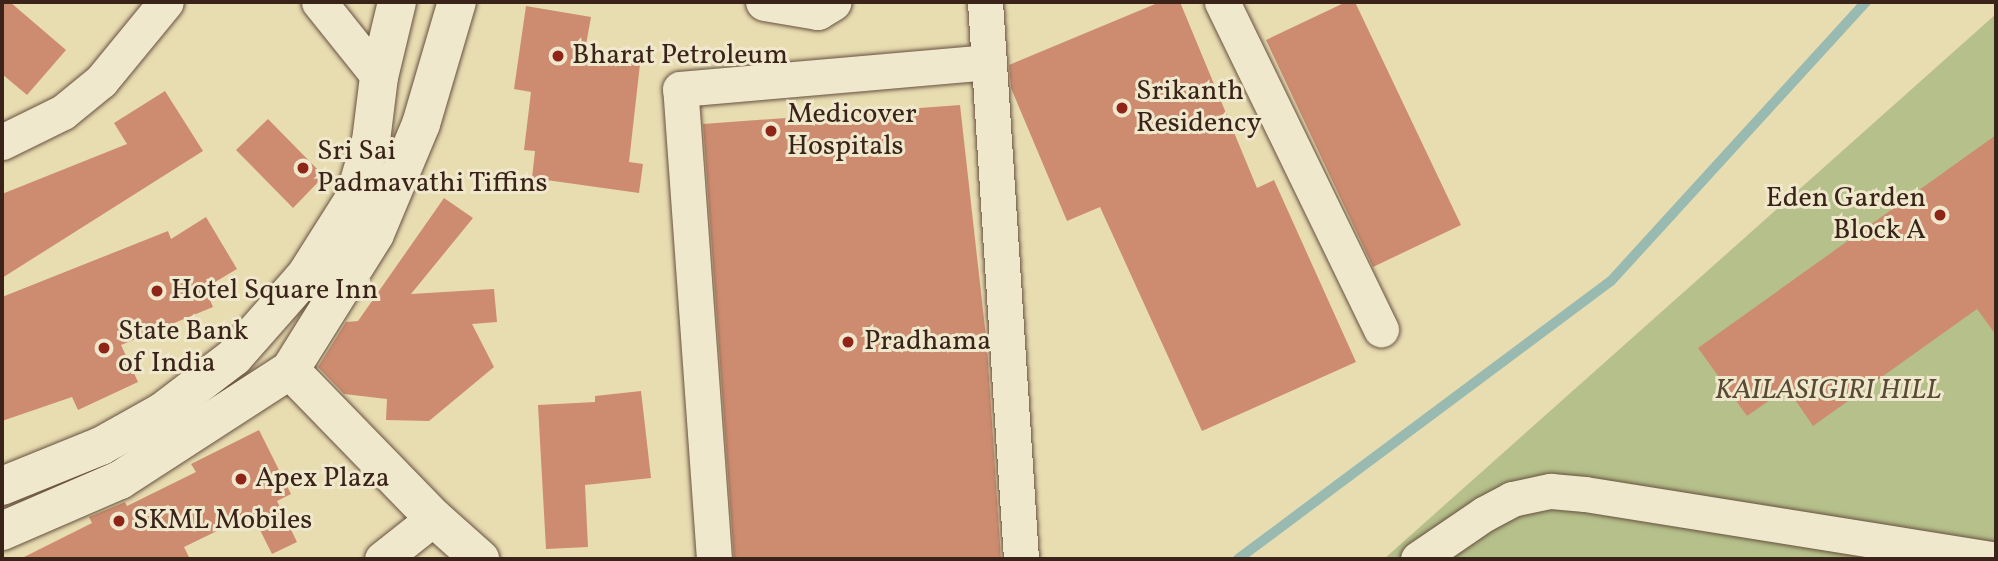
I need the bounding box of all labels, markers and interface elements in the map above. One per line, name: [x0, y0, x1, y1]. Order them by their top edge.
place label: Bharat Petroleum: [572, 39, 788, 73]
marker: Bharat Petroleum: [550, 48, 566, 64]
place label: Srikanth Residency: [1136, 75, 1262, 141]
place label: Medicover Hospitals: [787, 98, 917, 164]
marker: Srikanth Residency: [1114, 100, 1130, 116]
marker: Medicover Hospitals: [761, 121, 781, 141]
place label: Sri Sai Padmavathi Tiffins: [317, 135, 548, 201]
marker: Sri Sai Padmavathi Tiffins: [295, 160, 311, 176]
place label: Eden Garden Block A: [1766, 182, 1926, 248]
marker: Eden Garden Block A: [1932, 207, 1948, 223]
place label: Hotel Square Inn: [171, 274, 378, 308]
marker: Hotel Square Inn: [149, 283, 165, 299]
place label: State Bank of India: [118, 315, 249, 381]
place label: Pradhama: [864, 325, 991, 359]
marker: Pradhama: [838, 332, 858, 352]
marker: State Bank of India: [96, 340, 112, 356]
park label: KAILASIGIRI HILL: [1715, 374, 1941, 408]
place label: Apex Plaza: [255, 462, 390, 496]
marker: Apex Plaza: [233, 471, 249, 487]
place label: SKML Mobiles: [133, 504, 312, 538]
marker: SKML Mobiles: [111, 513, 127, 529]

